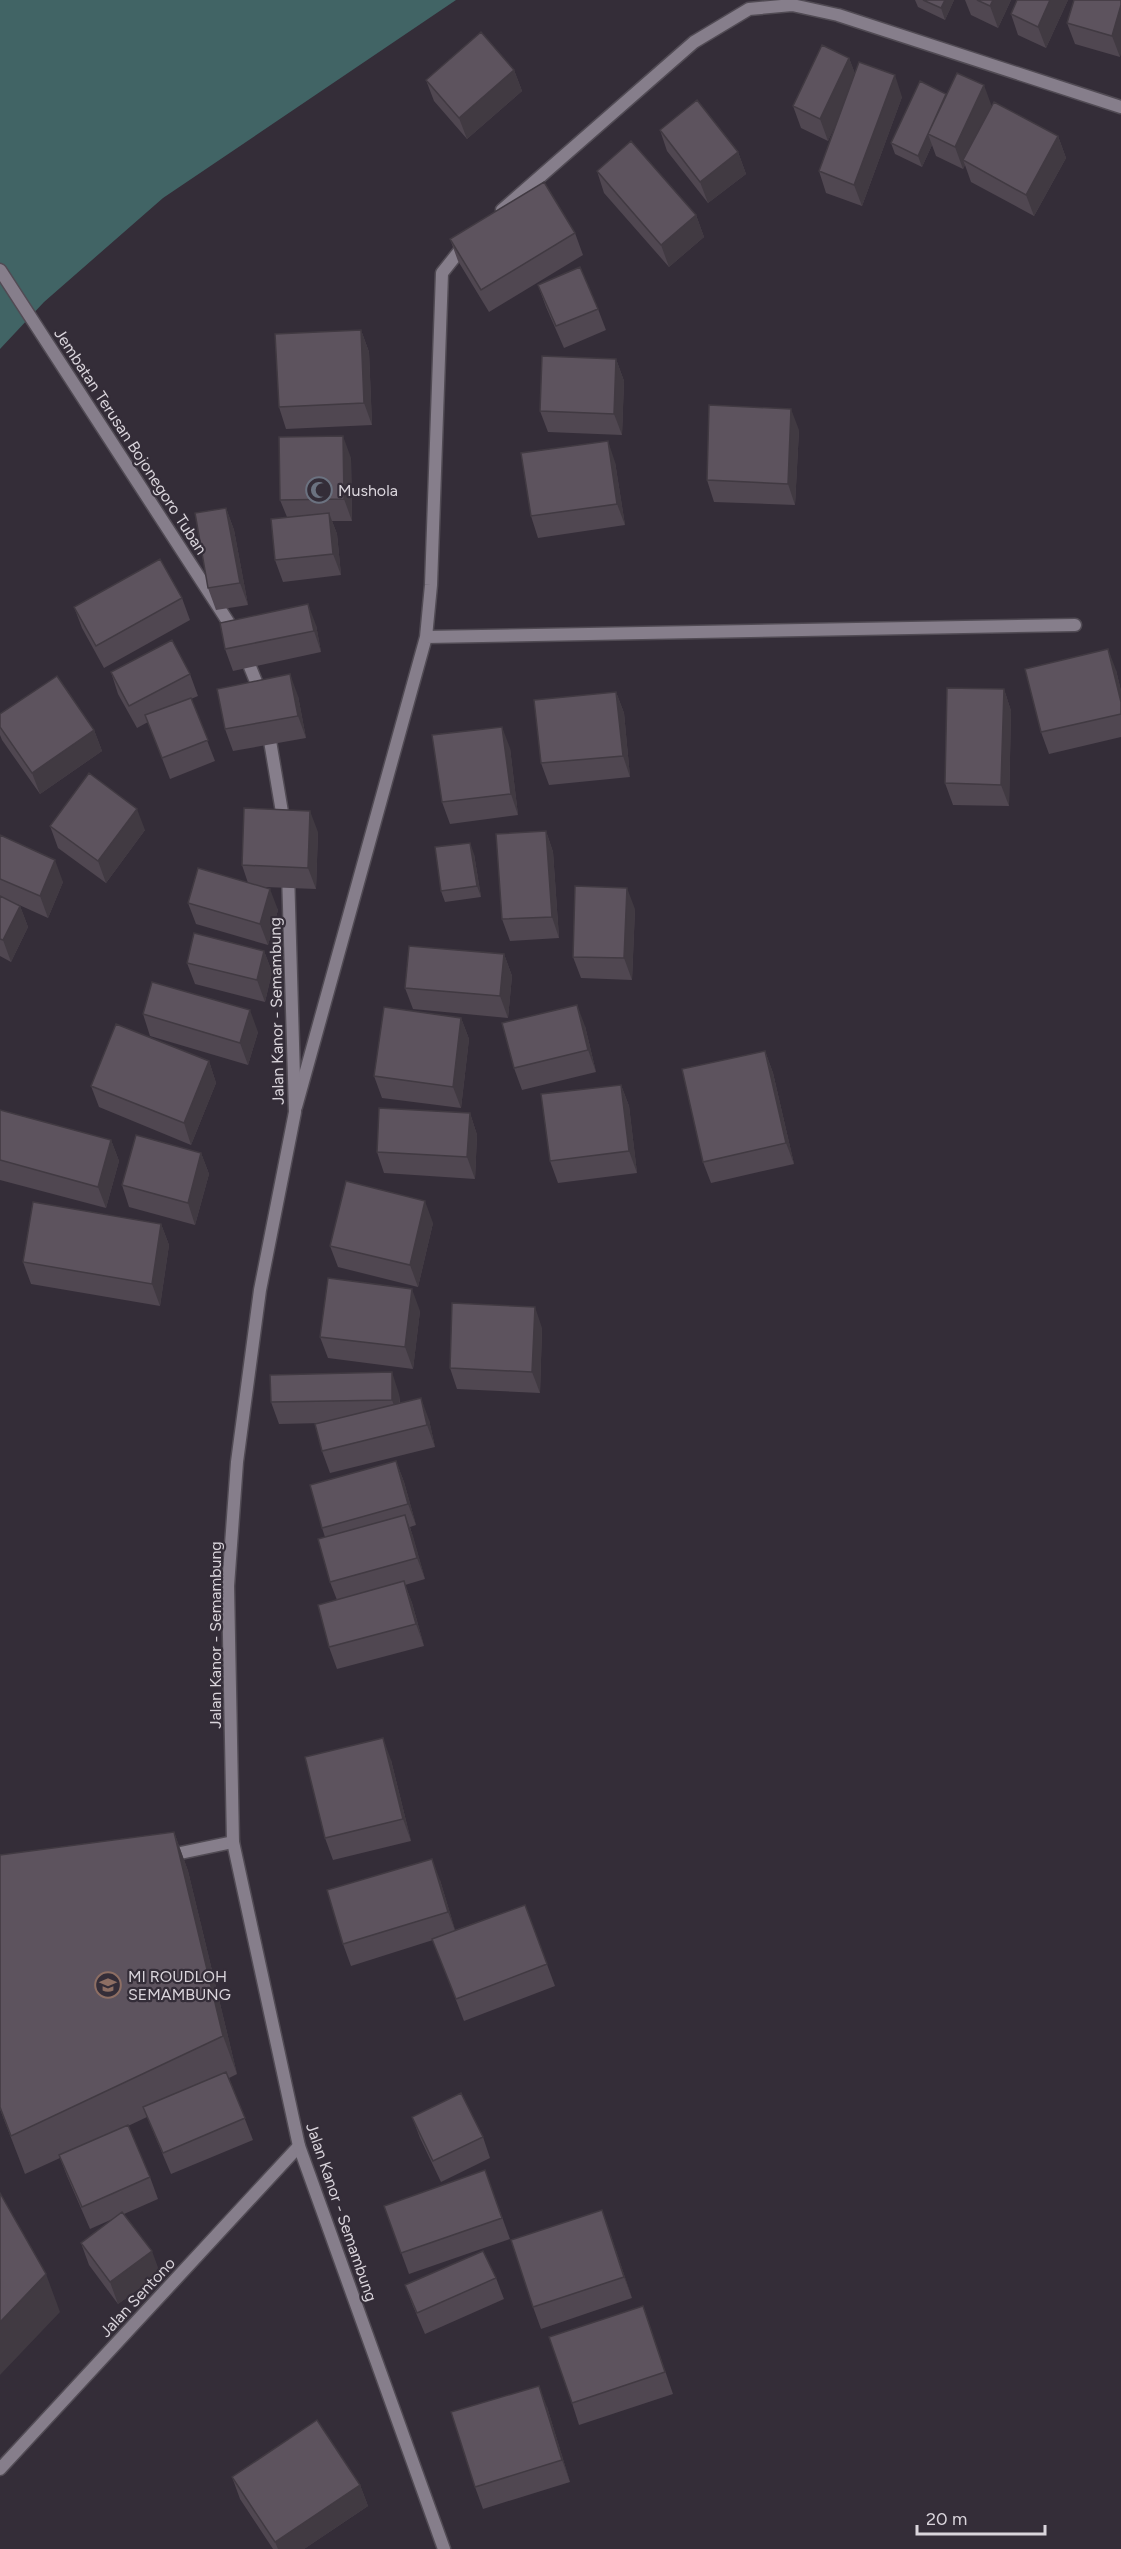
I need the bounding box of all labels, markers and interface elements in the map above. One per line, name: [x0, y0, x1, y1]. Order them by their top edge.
street label: Jembatan Terusan Bojonegoro Tuban: [50, 325, 211, 558]
mosque icon: Mushola: [304, 475, 334, 505]
place label: Mushola: [338, 481, 398, 500]
street label: Jalan Kanor - Semambung: [265, 917, 288, 1105]
street label: Jalan Kanor - Semambung: [206, 1541, 225, 1729]
place label: MI ROUDLOH SEMAMBUNG: [128, 1967, 231, 2004]
school or university icon: MI ROUDLOH SEMAMBUNG: [93, 1970, 123, 2000]
street label: Jalan Kanor - Semambung: [302, 2120, 381, 2304]
street label: Jalan Sentono: [96, 2254, 179, 2341]
scale bar: [917, 2498, 1044, 2536]
text: 20 m: [926, 2508, 967, 2530]

